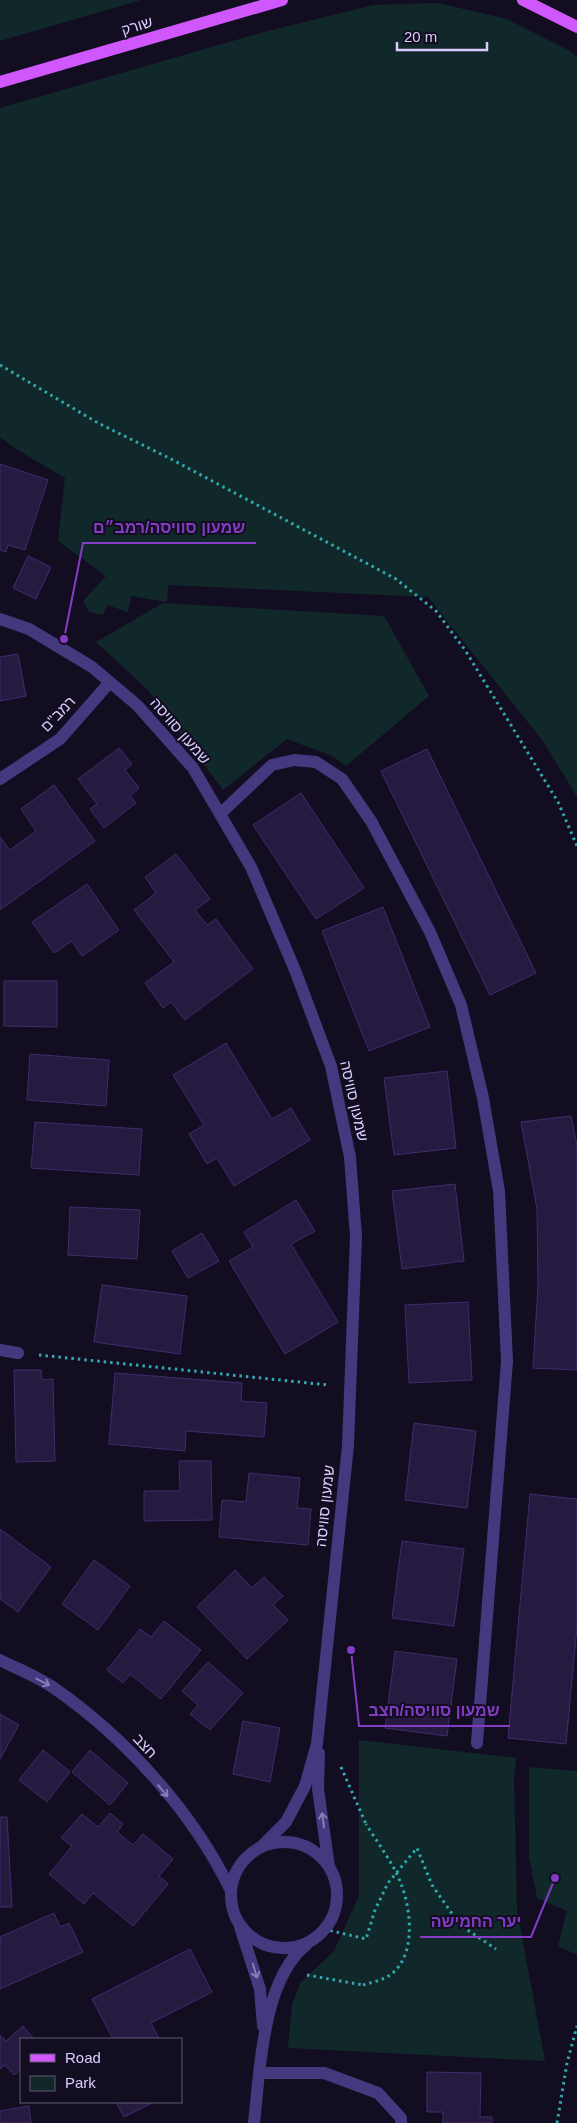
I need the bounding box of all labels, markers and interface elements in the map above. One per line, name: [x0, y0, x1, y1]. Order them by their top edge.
street label: שורק: [119, 13, 155, 38]
scale bar: [397, 20, 487, 52]
text: 20 m: [404, 28, 437, 45]
callout: שמעון סוויסה/רמב״ם: [83, 512, 256, 543]
text: שמעון סוויסה/רמב״ם: [93, 519, 245, 536]
street label: רמב"ם: [37, 693, 78, 735]
street label: שמעון סוויסה: [147, 694, 214, 767]
street label: שמעון סוויסה: [337, 1059, 372, 1143]
street label: שמעון סוויסה: [312, 1464, 337, 1548]
one-way arrow: [36, 1677, 51, 1687]
callout: שמעון סוויסה/חצב: [359, 1695, 510, 1726]
text: שמעון סוויסה/חצב: [368, 1702, 500, 1719]
street label: חצב: [130, 1730, 161, 1761]
one-way arrow: [158, 1784, 169, 1797]
one-way arrow: [317, 1812, 327, 1828]
callout: יער החמישה: [420, 1906, 531, 1937]
text: יער החמישה: [431, 1913, 521, 1930]
one-way arrow: [250, 1962, 260, 1978]
legend: [20, 2038, 182, 2103]
text: Road: [65, 2049, 101, 2066]
text: Park: [65, 2074, 96, 2091]

